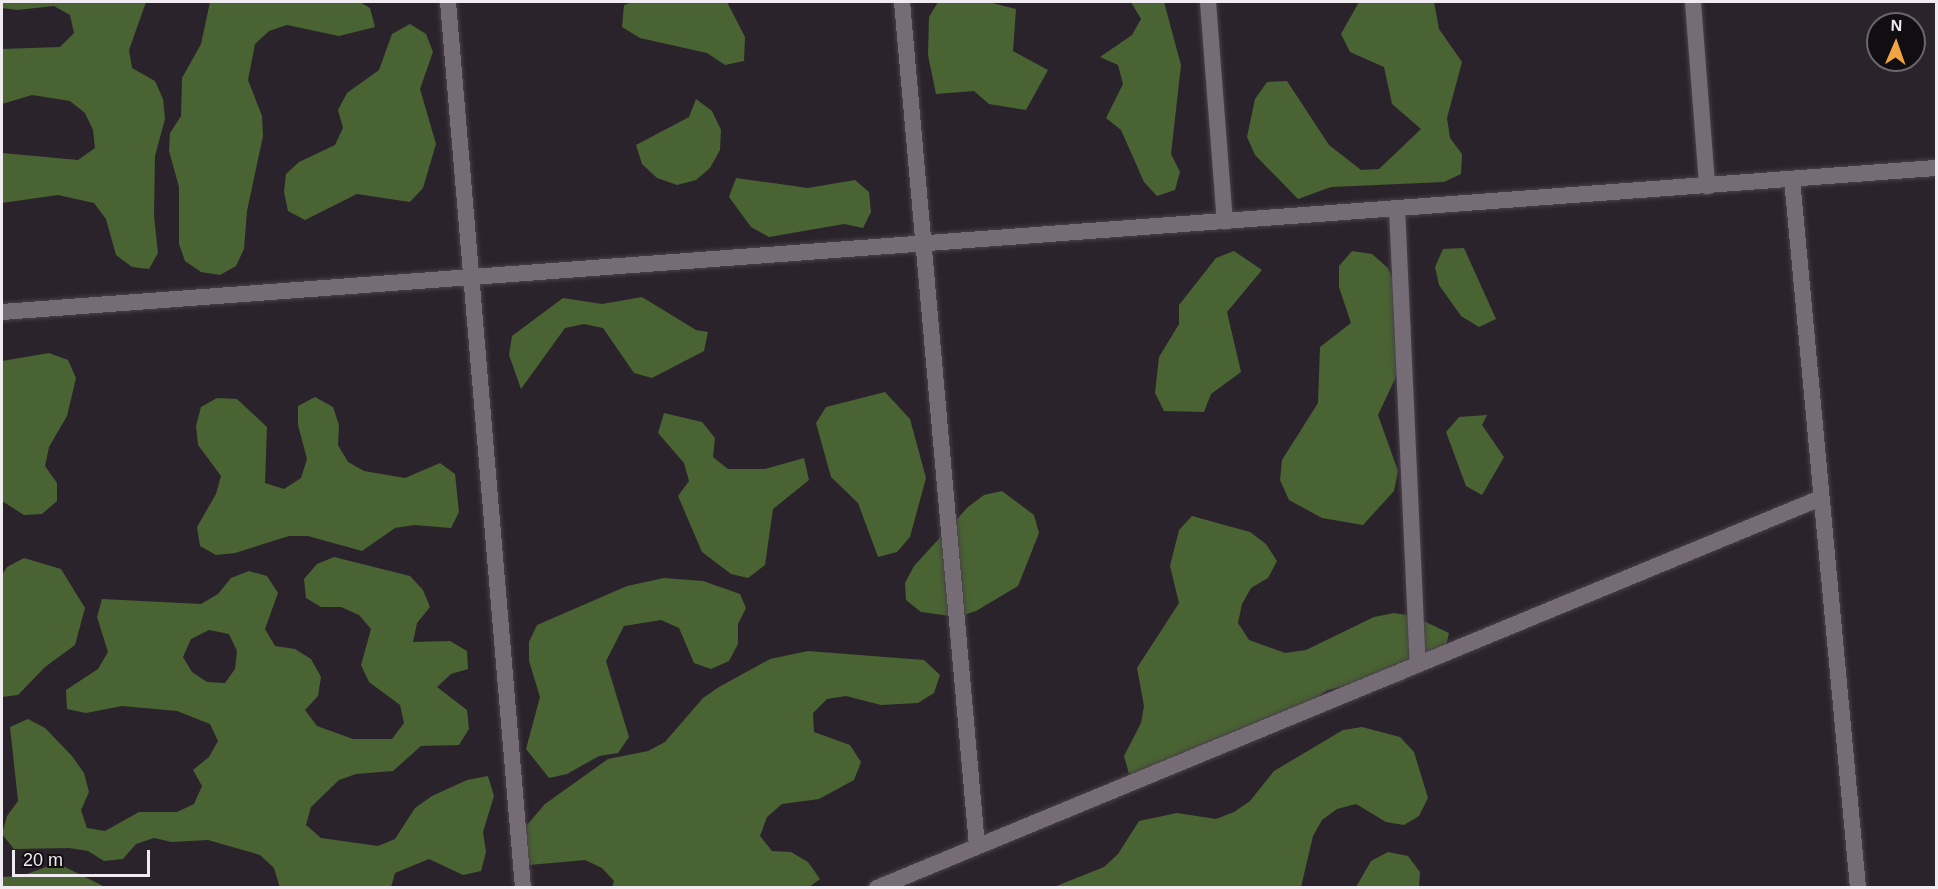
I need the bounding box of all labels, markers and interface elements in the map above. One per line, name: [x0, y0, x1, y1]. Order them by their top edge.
north arrow: [1866, 12, 1926, 72]
text: N: [1891, 17, 1903, 34]
scale bar: [15, 838, 153, 876]
text: 20 m: [23, 850, 63, 870]

